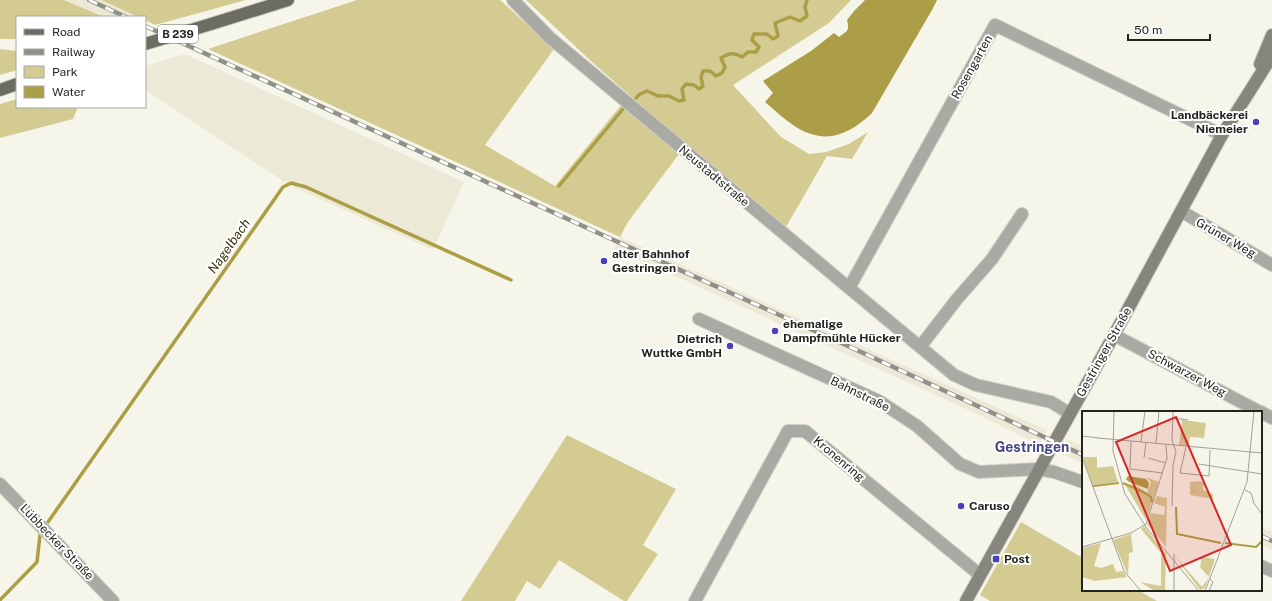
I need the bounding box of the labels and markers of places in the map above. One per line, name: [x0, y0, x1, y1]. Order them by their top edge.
place label: Landbäckerei Niemeier: [1171, 108, 1248, 136]
marker: Landbäckerei Niemeier: [1251, 117, 1261, 127]
place label: alter Bahnhof Gestringen: [612, 247, 690, 275]
marker: alter Bahnhof Gestringen: [599, 256, 609, 266]
place label: ehemalige Dampfmühle Hücker: [783, 317, 901, 345]
marker: ehemalige Dampfmühle Hücker: [770, 326, 780, 336]
place label: Dietrich Wuttke GmbH: [641, 332, 722, 360]
marker: Dietrich Wuttke GmbH: [725, 341, 735, 351]
place label: Caruso: [969, 499, 1010, 513]
marker: Caruso: [956, 501, 966, 511]
place label: Post: [1004, 552, 1030, 566]
marker: Post: [991, 554, 1001, 564]

